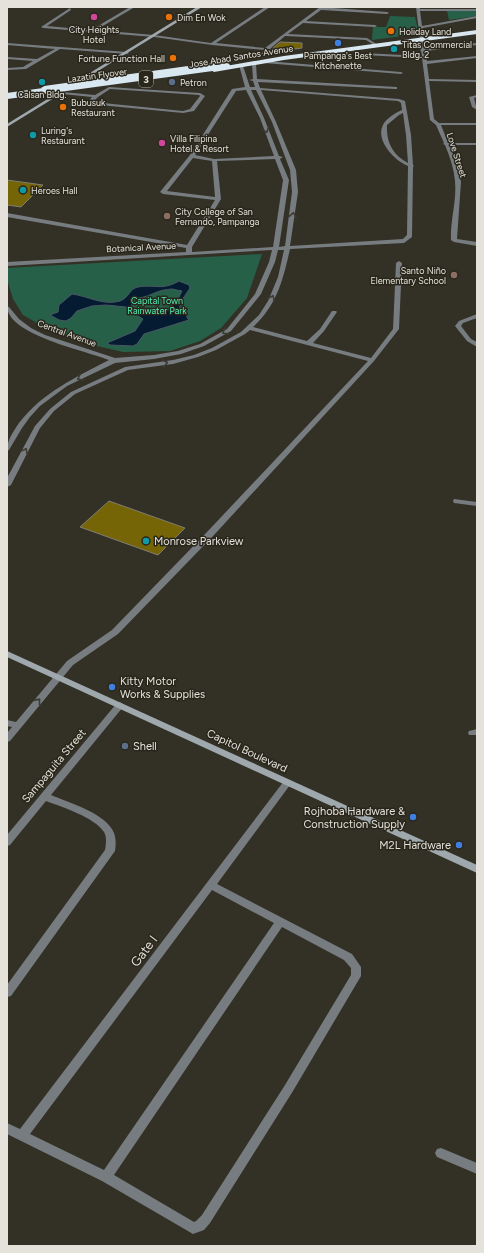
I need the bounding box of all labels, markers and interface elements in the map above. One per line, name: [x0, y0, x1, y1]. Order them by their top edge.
marker: City Heights Hotel: [89, 12, 99, 22]
marker: Dim En Wok: [164, 12, 174, 22]
place label: Dim En Wok: [177, 12, 226, 23]
place label: City Heights Hotel: [69, 24, 119, 45]
marker: Holiday Land: [386, 26, 396, 36]
place label: Holiday Land: [399, 26, 451, 37]
marker: Pampanga's Best Kitchenette: [333, 38, 343, 48]
place label: Titas Commercial Bldg. 2: [402, 39, 472, 60]
street label: Jose Abad Santos Avenue: [188, 42, 294, 70]
marker: Titas Commercial Bldg. 2: [389, 44, 399, 54]
place label: Pampanga's Best Kitchenette: [304, 50, 373, 71]
place label: Fortune Function Hall: [78, 53, 165, 64]
marker: Fortune Function Hall: [168, 53, 178, 63]
street label: Lazatin Flyover: [66, 65, 128, 85]
road number: 3: [139, 71, 153, 87]
marker: Calsan Bldg.: [37, 77, 47, 87]
marker: Petron: [167, 77, 177, 87]
place label: Petron: [180, 77, 207, 88]
place label: Calsan Bldg.: [18, 89, 67, 100]
place label: Bubusuk Restaurant: [71, 97, 115, 118]
marker: Bubusuk Restaurant: [58, 102, 68, 112]
place label: Luring's Restaurant: [41, 125, 85, 146]
one-way arrow: [262, 126, 270, 133]
marker: Luring's Restaurant: [28, 130, 38, 140]
street label: Love Street: [445, 131, 470, 179]
place label: Villa Filipina Hotel & Resort: [170, 133, 229, 154]
marker: Villa Filipina Hotel & Resort: [157, 138, 167, 148]
marker: Heroes Hall: [18, 185, 28, 195]
place label: Heroes Hall: [31, 185, 78, 196]
place label: City College of San Fernando, Pampanga: [175, 206, 260, 227]
marker: City College of San Fernando, Pampanga: [162, 211, 172, 221]
one-way arrow: [288, 212, 296, 218]
street label: Botanical Avenue: [106, 240, 176, 254]
place label: Santo Niño Elementary School: [370, 265, 446, 286]
marker: Santo Niño Elementary School: [449, 270, 459, 280]
one-way arrow: [267, 294, 275, 302]
park label: Capital Town Rainwater Park: [127, 295, 187, 316]
street label: Central Avenue: [36, 317, 98, 349]
one-way arrow: [222, 327, 229, 335]
one-way arrow: [162, 360, 169, 368]
one-way arrow: [77, 373, 84, 380]
one-way arrow: [21, 448, 28, 455]
place label: Monrose Parkview: [154, 535, 244, 548]
marker: Monrose Parkview: [141, 536, 151, 546]
place label: Kitty Motor Works & Supplies: [120, 675, 205, 701]
marker: Kitty Motor Works & Supplies: [107, 682, 117, 692]
one-way arrow: [33, 699, 40, 706]
street label: Sampaguita Street: [19, 726, 89, 806]
street label: Capitol Boulevard: [205, 727, 289, 775]
place label: Shell: [133, 740, 157, 753]
marker: Shell: [120, 741, 130, 751]
place label: Rojhoba Hardware & Construction Supply: [303, 805, 405, 831]
marker: Rojhoba Hardware & Construction Supply: [408, 812, 418, 822]
place label: M2L Hardware: [379, 839, 451, 852]
marker: M2L Hardware: [454, 840, 464, 850]
street label: Gate I: [127, 932, 161, 970]

